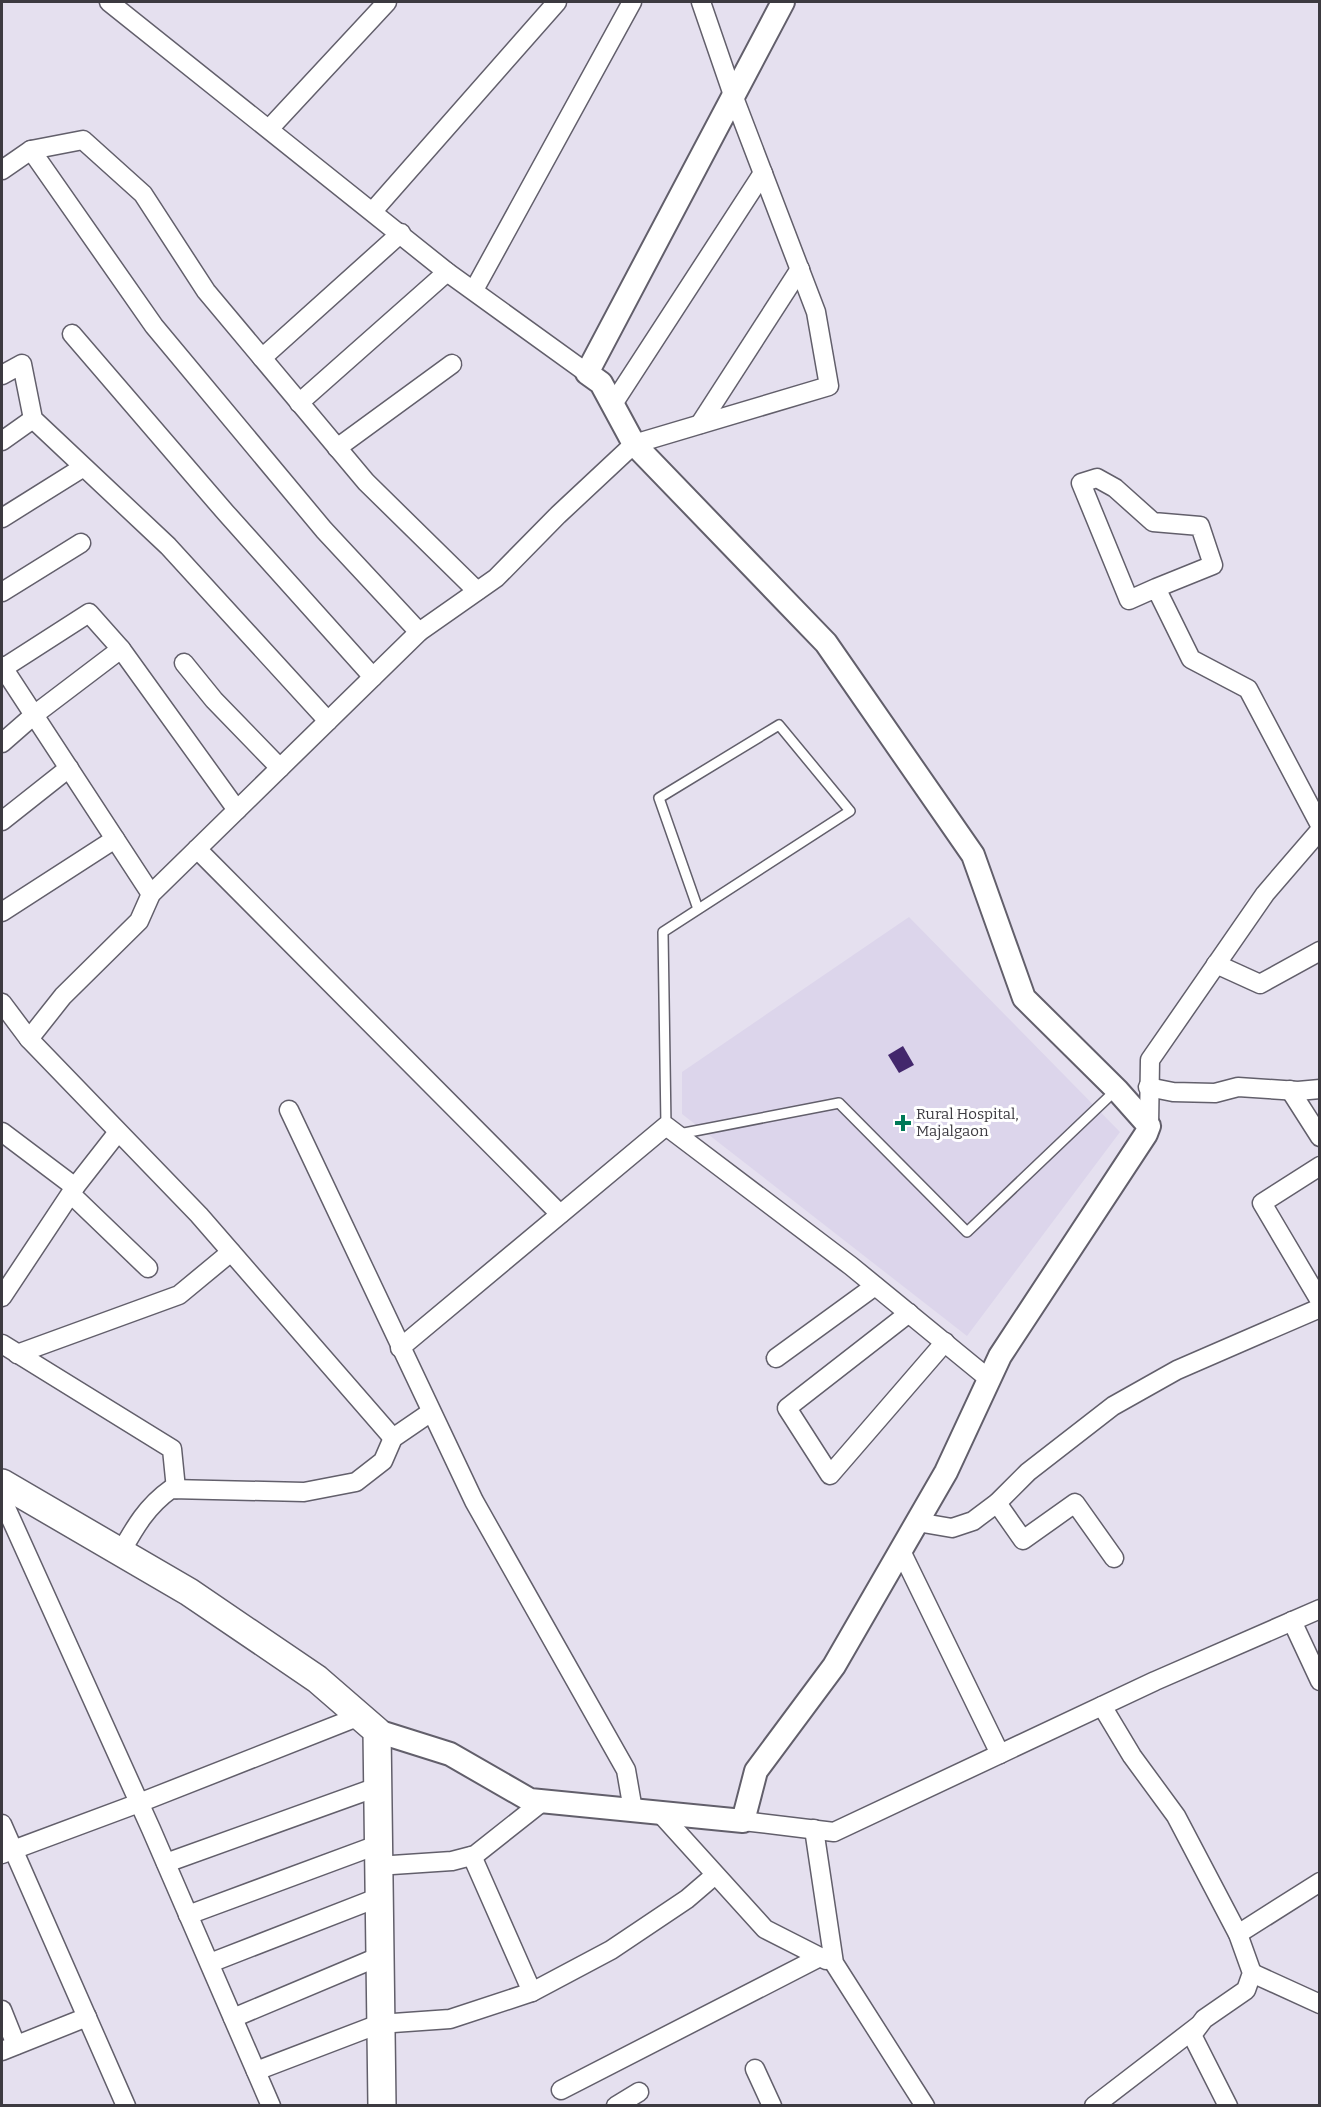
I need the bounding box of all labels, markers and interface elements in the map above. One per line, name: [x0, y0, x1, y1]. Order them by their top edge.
place label: Rural Hospital, Majalgaon: [916, 1105, 1019, 1140]
marker: Rural Hospital, Majalgaon: [894, 1114, 912, 1132]

